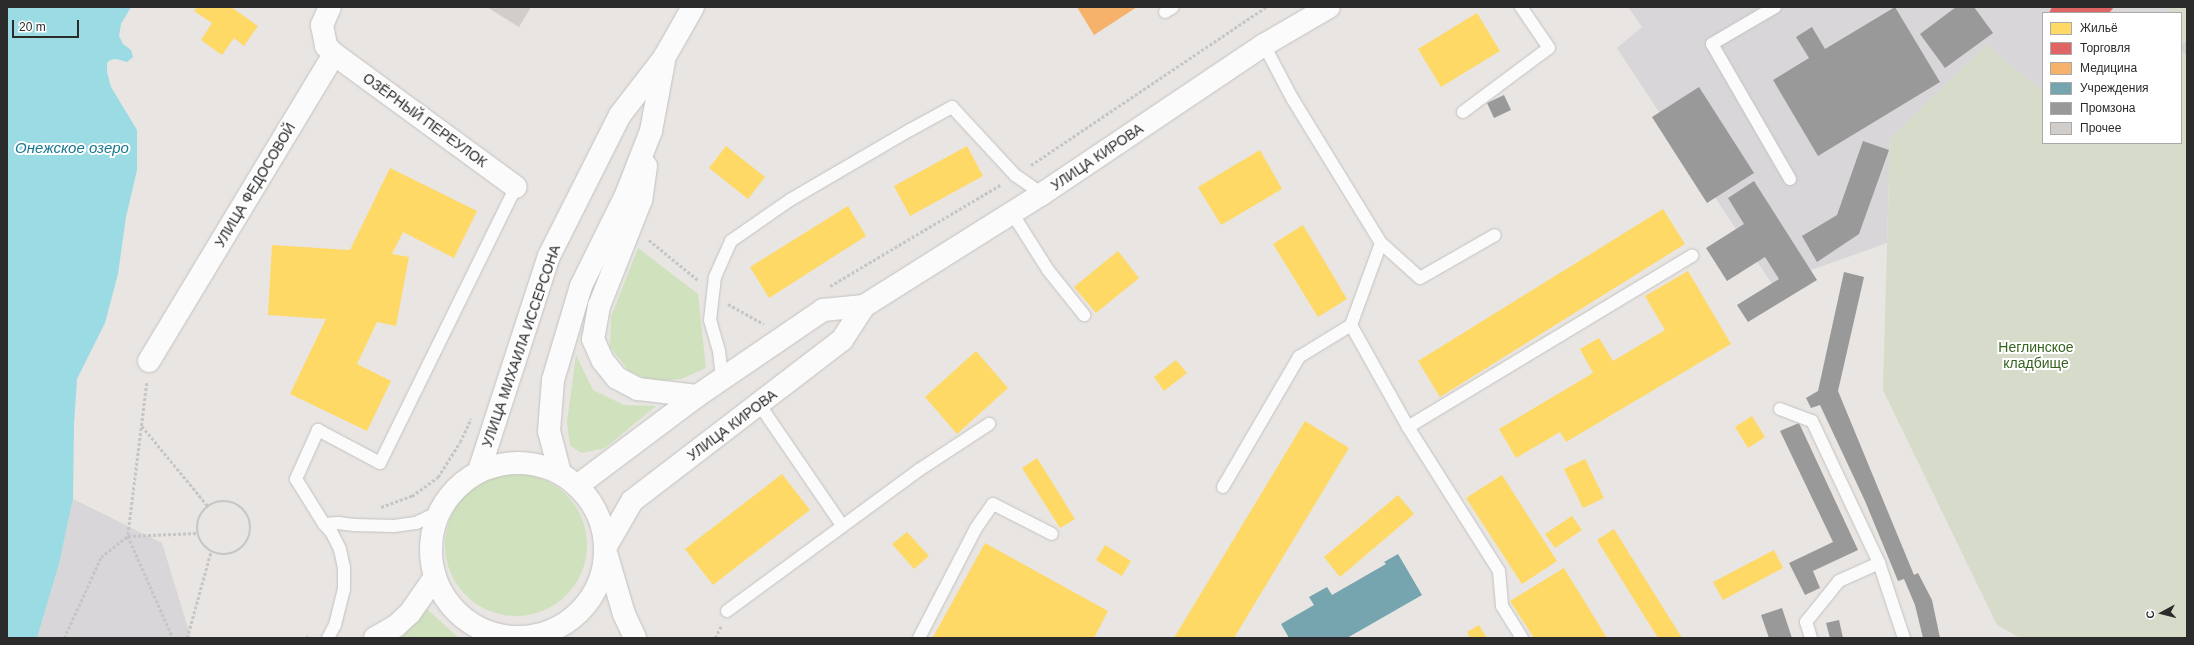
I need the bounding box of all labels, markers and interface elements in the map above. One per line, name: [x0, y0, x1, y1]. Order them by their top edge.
scale bar: [14, 12, 81, 38]
legend: [2042, 12, 2182, 144]
text: 20 m: [19, 20, 46, 34]
text: Жильё: [2080, 21, 2118, 35]
text: Торговля: [2080, 41, 2130, 55]
text: Медицина: [2080, 61, 2137, 75]
street label: ОЗЁРНЫЙ ПЕРЕУЛОК: [360, 69, 490, 171]
text: Учреждения: [2080, 81, 2149, 95]
text: Промзона: [2080, 101, 2135, 115]
street label: УЛИЦА ФЕДОСОВОЙ: [211, 120, 299, 250]
street label: УЛИЦА КИРОВА: [1048, 120, 1146, 194]
text: Прочее: [2080, 121, 2121, 135]
water label: Онежское озеро: [15, 139, 129, 157]
street label: УЛИЦА МИХАИЛА ИССЕРСОНА: [478, 243, 564, 449]
park label: Неглинское кладбище: [1998, 339, 2074, 372]
street label: УЛИЦА КИРОВА: [684, 386, 780, 464]
north arrow: [2142, 593, 2182, 633]
text: С: [2144, 610, 2157, 619]

